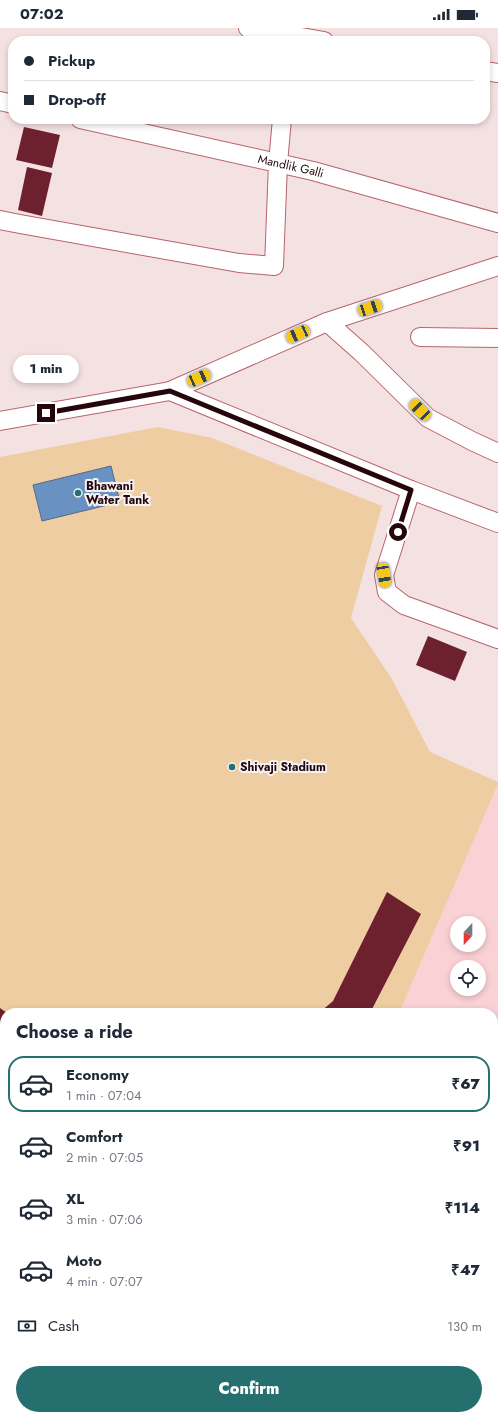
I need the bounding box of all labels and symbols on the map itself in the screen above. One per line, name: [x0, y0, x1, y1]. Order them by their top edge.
street label: Mandlik Galli: [256, 150, 326, 183]
car: [357, 299, 383, 317]
car: [285, 324, 311, 344]
callout: 1 min: [13, 355, 79, 383]
car: [186, 368, 212, 388]
car: [407, 397, 433, 423]
route end: [37, 404, 55, 422]
place label: Bhawani Water Tank: [86, 477, 149, 509]
marker: Bhawani Water Tank: [73, 488, 83, 498]
route start: [389, 523, 407, 541]
car: [376, 562, 392, 588]
place label: Shivaji Stadium: [240, 758, 326, 776]
marker: Shivaji Stadium: [227, 762, 237, 772]
north arrow: [450, 916, 486, 952]

